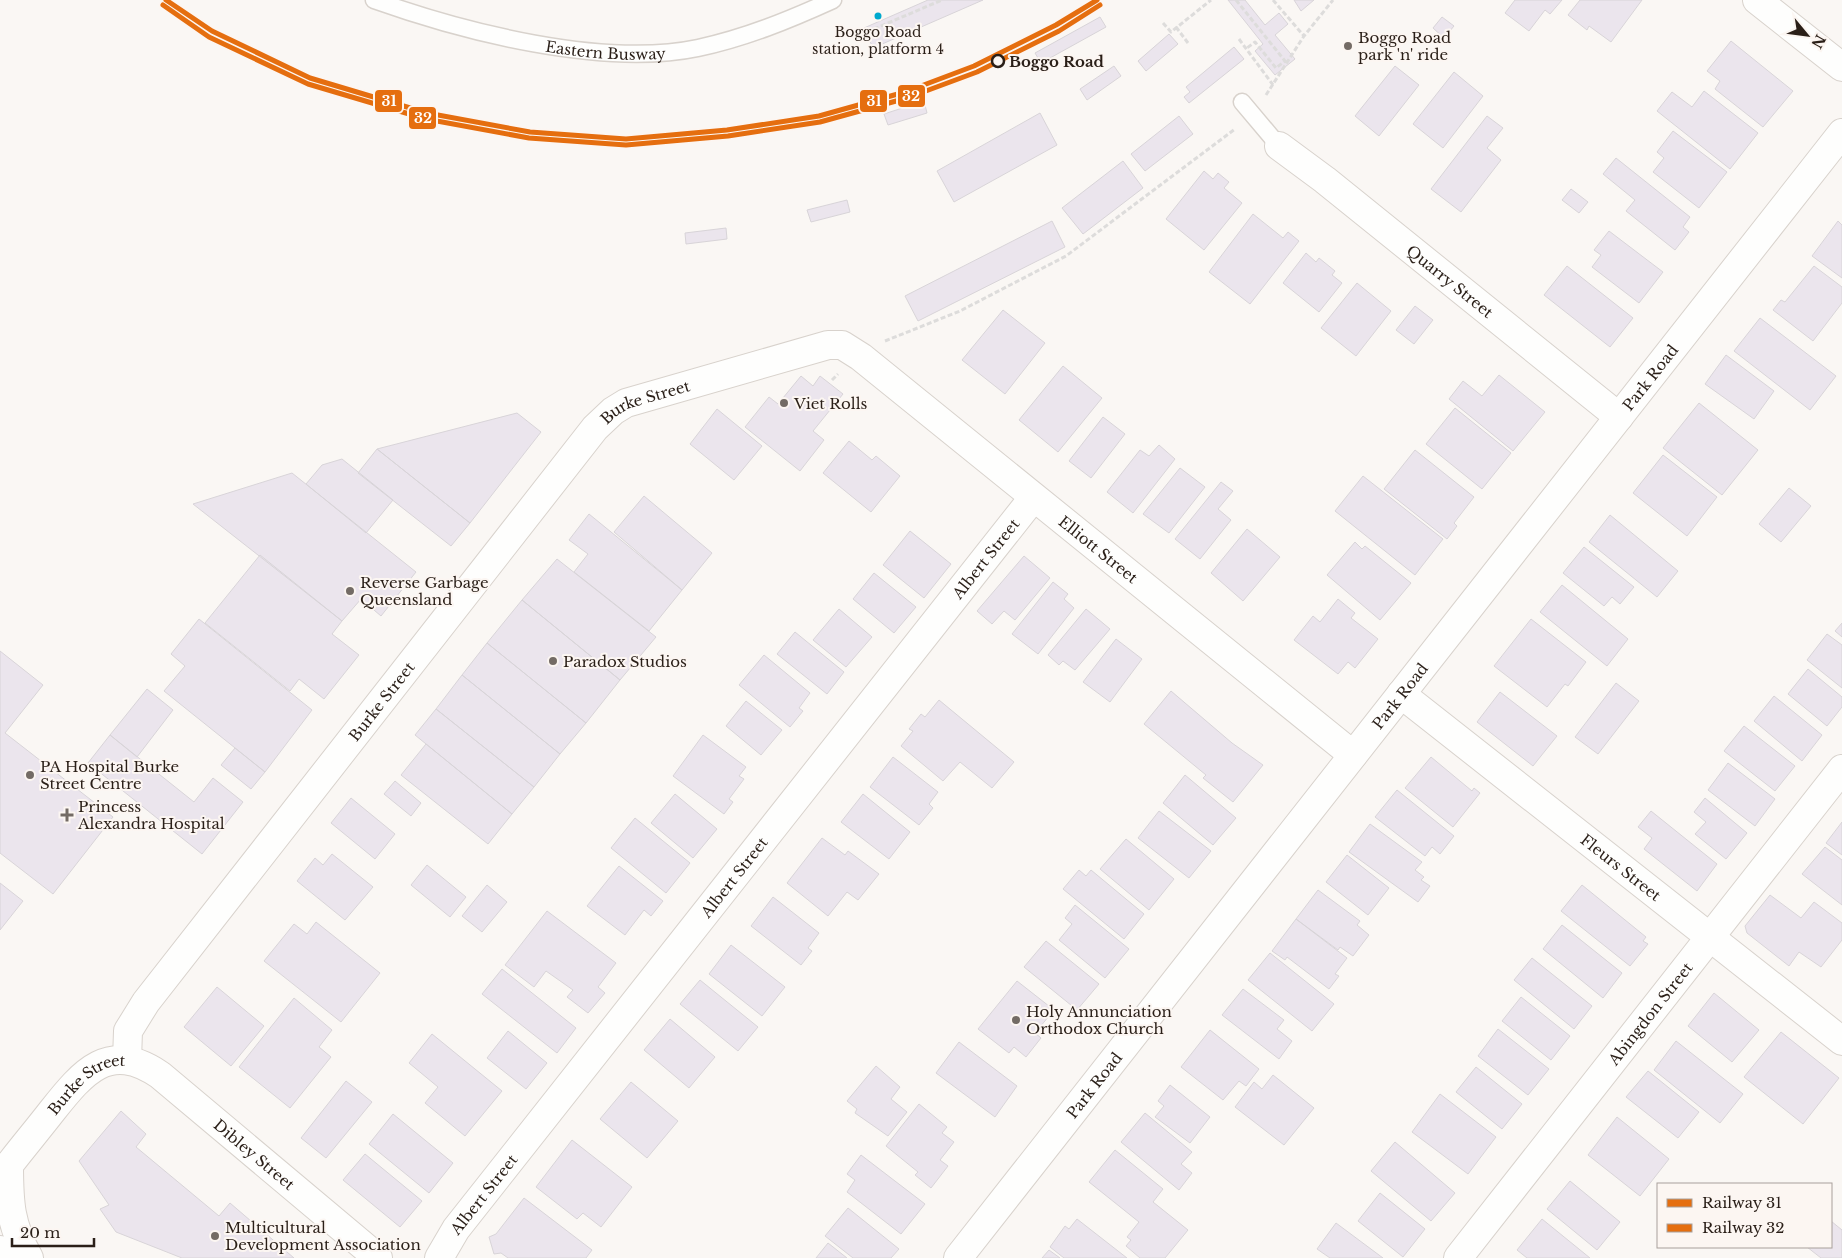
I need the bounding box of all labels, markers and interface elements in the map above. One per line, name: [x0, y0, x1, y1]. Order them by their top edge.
north arrow: [1782, 10, 1832, 60]
marker: Boggo Road station, platform 4: [873, 11, 883, 21]
place label: Boggo Road station, platform 4: [812, 23, 944, 58]
place label: Boggo Road park 'n' ride: [1358, 28, 1451, 64]
text: N: [1807, 31, 1829, 51]
street label: Eastern Busway: [544, 36, 667, 63]
marker: Boggo Road park 'n' ride: [1342, 40, 1354, 52]
place label: Boggo Road: [1009, 52, 1105, 71]
marker: Boggo Road: [991, 54, 1005, 68]
line badge: 32: [897, 84, 926, 108]
text: 32: [902, 87, 920, 105]
line badge: 31: [374, 89, 403, 113]
line badge: 31: [859, 89, 888, 113]
text: 31: [381, 92, 397, 110]
text: 31: [866, 92, 882, 110]
line badge: 32: [408, 106, 437, 130]
text: 32: [414, 109, 432, 127]
street label: Quarry Street: [1403, 240, 1497, 322]
street label: Park Road: [1618, 340, 1682, 414]
street label: Burke Street: [596, 376, 692, 428]
place label: Viet Rolls: [793, 394, 868, 413]
marker: Viet Rolls: [778, 397, 790, 409]
street label: Elliott Street: [1055, 511, 1142, 587]
street label: Albert Street: [947, 514, 1023, 603]
place label: Reverse Garbage Queensland: [360, 573, 489, 609]
marker: Reverse Garbage Queensland: [344, 585, 356, 597]
place label: Paradox Studios: [563, 652, 687, 671]
marker: Paradox Studios: [547, 655, 559, 667]
street label: Burke Street: [344, 658, 418, 745]
street label: Park Road: [1368, 659, 1432, 733]
place label: PA Hospital Burke Street Centre: [40, 757, 179, 793]
marker: PA Hospital Burke Street Centre: [24, 769, 36, 781]
place label: Princess Alexandra Hospital: [77, 797, 225, 833]
marker: Princess Alexandra Hospital: [60, 808, 74, 822]
street label: Fleurs Street: [1577, 830, 1665, 905]
street label: Albert Street: [696, 833, 772, 922]
street label: Abingdon Street: [1603, 958, 1697, 1069]
place label: Holy Annunciation Orthodox Church: [1026, 1002, 1172, 1038]
marker: Holy Annunciation Orthodox Church: [1010, 1014, 1022, 1026]
street label: Park Road: [1062, 1048, 1126, 1122]
street label: Burke Street: [43, 1050, 126, 1119]
street label: Dibley Street: [210, 1115, 299, 1194]
street label: Albert Street: [445, 1150, 521, 1239]
legend: [1657, 1183, 1832, 1248]
text: Railway 31: [1702, 1193, 1782, 1212]
scale bar: [12, 1216, 95, 1248]
place label: Multicultural Development Association: [225, 1218, 421, 1254]
text: Railway 32: [1702, 1218, 1785, 1237]
text: 20 m: [20, 1223, 60, 1242]
marker: Multicultural Development Association: [209, 1230, 221, 1242]

